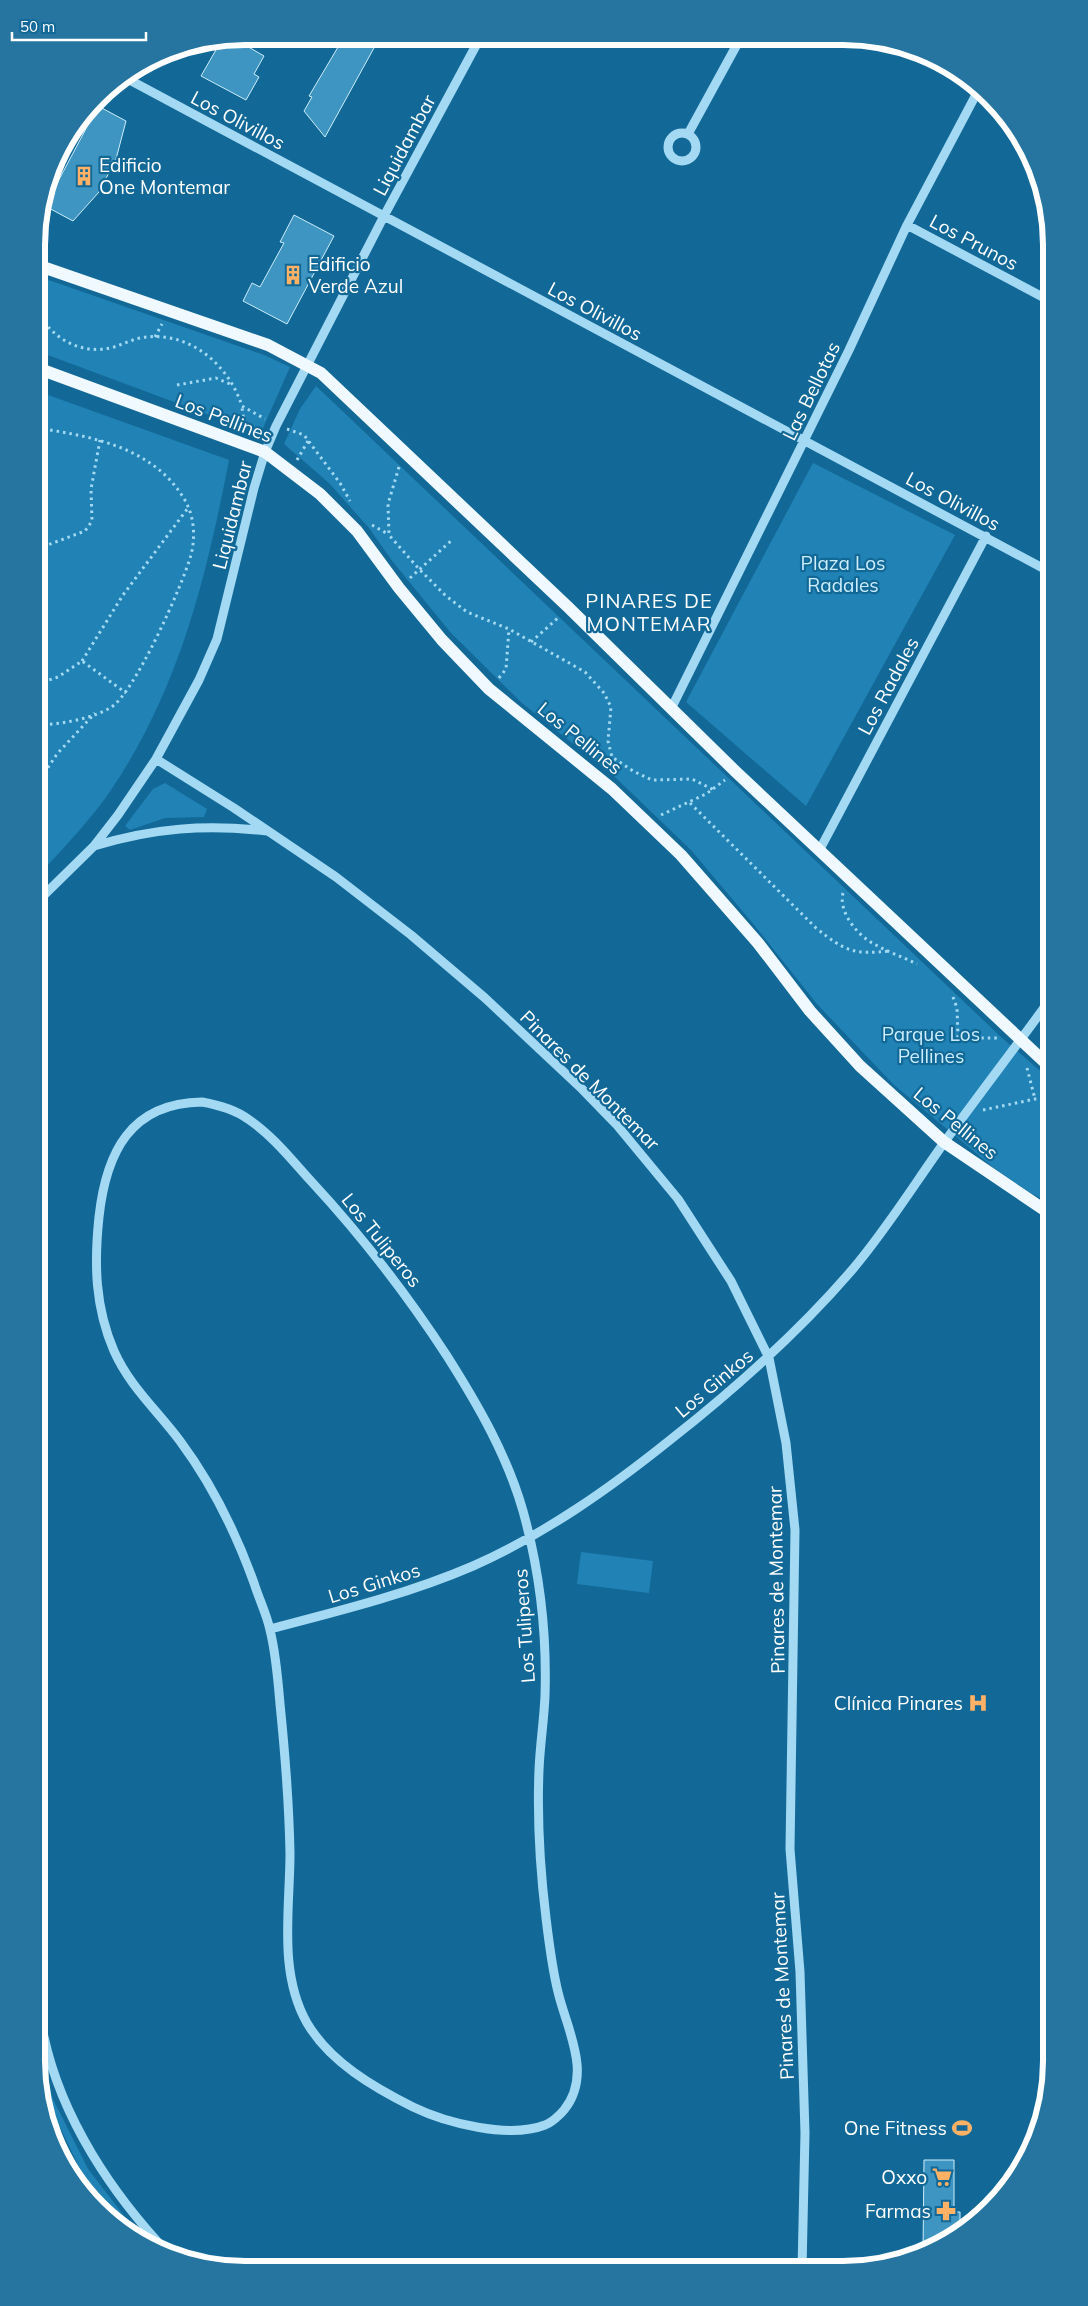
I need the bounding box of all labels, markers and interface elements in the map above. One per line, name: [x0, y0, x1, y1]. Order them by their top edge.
scale bar: [12, 10, 146, 42]
text: 50 m: [20, 17, 55, 36]
street label: Los Olivillos: [187, 85, 289, 155]
street label: Liquidambar: [367, 90, 441, 200]
place label: Edificio One Montemar: [99, 153, 230, 199]
building icon: Edificio One Montemar: [73, 165, 95, 187]
street label: Los Prunos: [926, 209, 1022, 275]
place label: Edificio Verde Azul: [308, 252, 403, 298]
building icon: Edificio Verde Azul: [282, 264, 304, 286]
street label: Los Olivillos: [544, 276, 646, 346]
street label: Las Bellotas: [777, 338, 845, 444]
street label: Los Pellines: [172, 388, 276, 448]
street label: Liquidambar: [207, 458, 257, 572]
street label: Los Olivillos: [902, 466, 1004, 536]
park label: Plaza Los Radales: [801, 551, 885, 597]
district label: PINARES DE MONTEMAR: [585, 588, 713, 636]
street label: Los Radales: [852, 633, 924, 739]
street label: Los Pellines: [533, 697, 627, 779]
street label: Pinares de Montemar: [515, 1005, 665, 1155]
park label: Parque Los Pellines: [882, 1022, 980, 1068]
street label: Los Pellines: [909, 1082, 1003, 1164]
street label: Los Tuliperos: [337, 1188, 427, 1292]
street label: Los Ginkos: [670, 1343, 758, 1423]
street label: Pinares de Montemar: [762, 1486, 790, 1674]
street label: Los Ginkos: [325, 1558, 423, 1608]
street label: Los Tuliperos: [508, 1568, 540, 1684]
place label: Clínica Pinares: [834, 1691, 963, 1715]
hospital icon: Clínica Pinares: [967, 1692, 989, 1714]
street label: Pinares de Montemar: [765, 1892, 799, 2080]
place label: One Fitness: [844, 2116, 947, 2140]
sports icon: One Fitness: [951, 2117, 973, 2139]
place label: Oxxo: [881, 2165, 927, 2189]
supermarket icon: Oxxo: [931, 2166, 953, 2188]
place label: Farmas: [865, 2199, 931, 2223]
pharmacy icon: Farmas: [935, 2200, 957, 2222]

